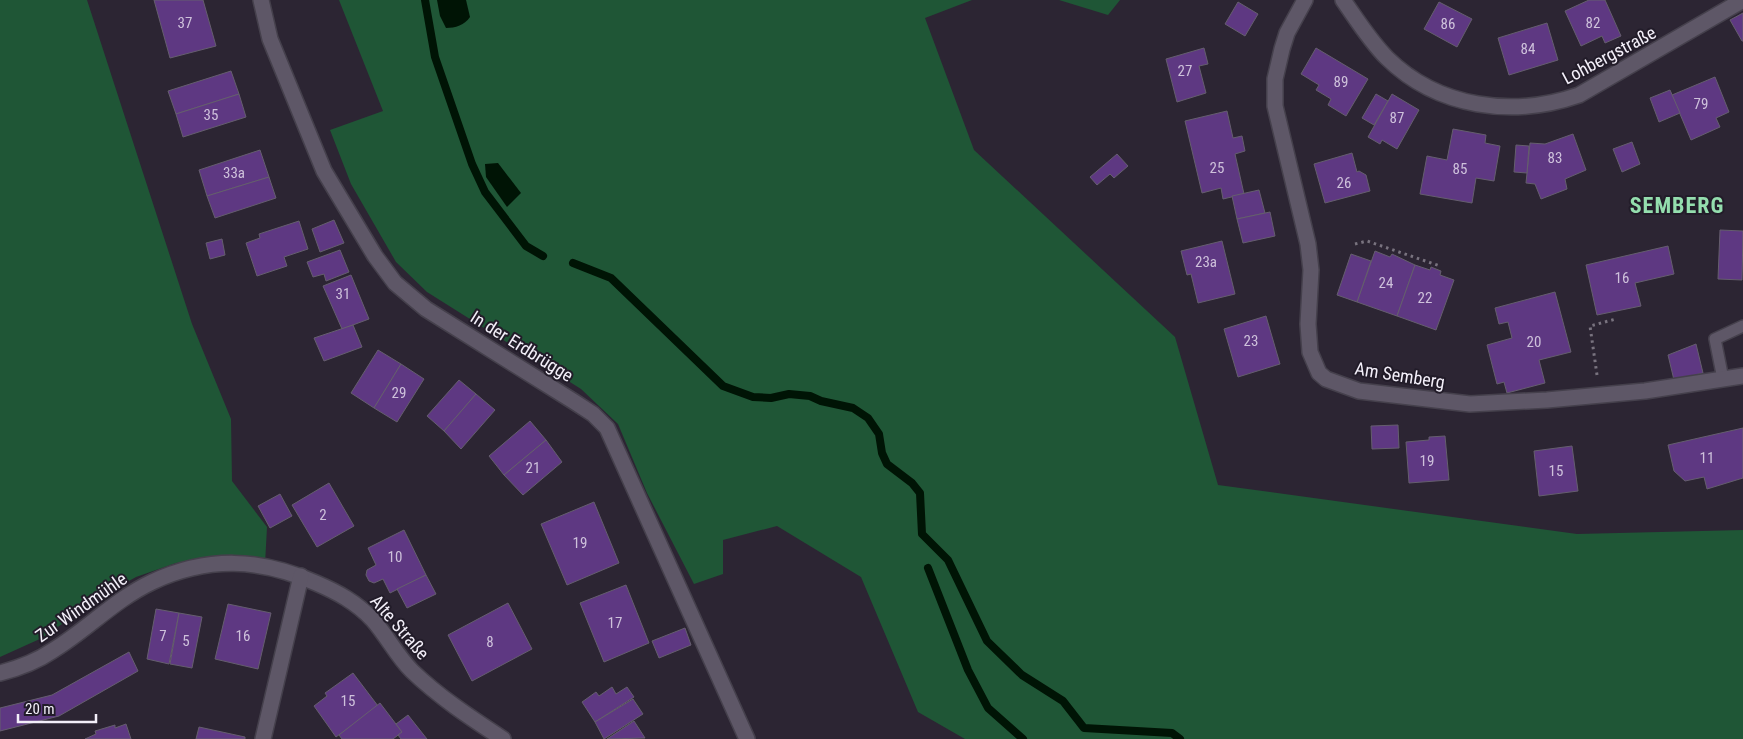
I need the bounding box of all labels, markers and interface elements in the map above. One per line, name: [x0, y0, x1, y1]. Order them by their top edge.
house number: 37: [178, 14, 192, 32]
house number: 82: [1586, 14, 1600, 32]
house number: 86: [1441, 15, 1455, 33]
street label: Lohbergstraße: [1559, 22, 1659, 88]
house number: 84: [1521, 40, 1535, 58]
house number: 27: [1178, 62, 1192, 80]
house number: 89: [1334, 73, 1348, 91]
house number: 79: [1694, 95, 1708, 113]
house number: 35: [204, 106, 218, 124]
house number: 87: [1390, 109, 1404, 127]
house number: 83: [1548, 149, 1562, 167]
house number: 25: [1210, 159, 1224, 177]
house number: 85: [1453, 160, 1467, 178]
house number: 33a: [223, 164, 245, 182]
house number: 26: [1337, 174, 1351, 192]
district label: SEMBERG: [1630, 193, 1724, 218]
house number: 23a: [1195, 253, 1217, 271]
house number: 16: [1615, 269, 1629, 287]
house number: 24: [1379, 274, 1393, 292]
house number: 31: [336, 285, 350, 303]
house number: 22: [1418, 289, 1432, 307]
street label: In der Erdbrügge: [467, 306, 577, 386]
house number: 23: [1244, 332, 1258, 350]
house number: 20: [1527, 333, 1541, 351]
street label: Am Semberg: [1353, 358, 1447, 392]
house number: 29: [392, 384, 406, 402]
house number: 11: [1700, 449, 1714, 467]
house number: 19: [1420, 452, 1434, 470]
house number: 21: [526, 459, 540, 477]
house number: 15: [1549, 462, 1563, 480]
house number: 2: [319, 506, 327, 524]
house number: 19: [573, 534, 587, 552]
house number: 10: [388, 548, 402, 566]
street label: Zur Windmühle: [31, 568, 131, 646]
street label: Alte Straße: [366, 590, 434, 664]
house number: 17: [608, 614, 622, 632]
house number: 7: [159, 627, 167, 645]
house number: 16: [236, 627, 250, 645]
house number: 5: [182, 632, 190, 650]
house number: 8: [486, 633, 494, 651]
scale bar: [18, 692, 95, 724]
house number: 15: [341, 692, 355, 710]
text: 20 m: [25, 700, 55, 718]

